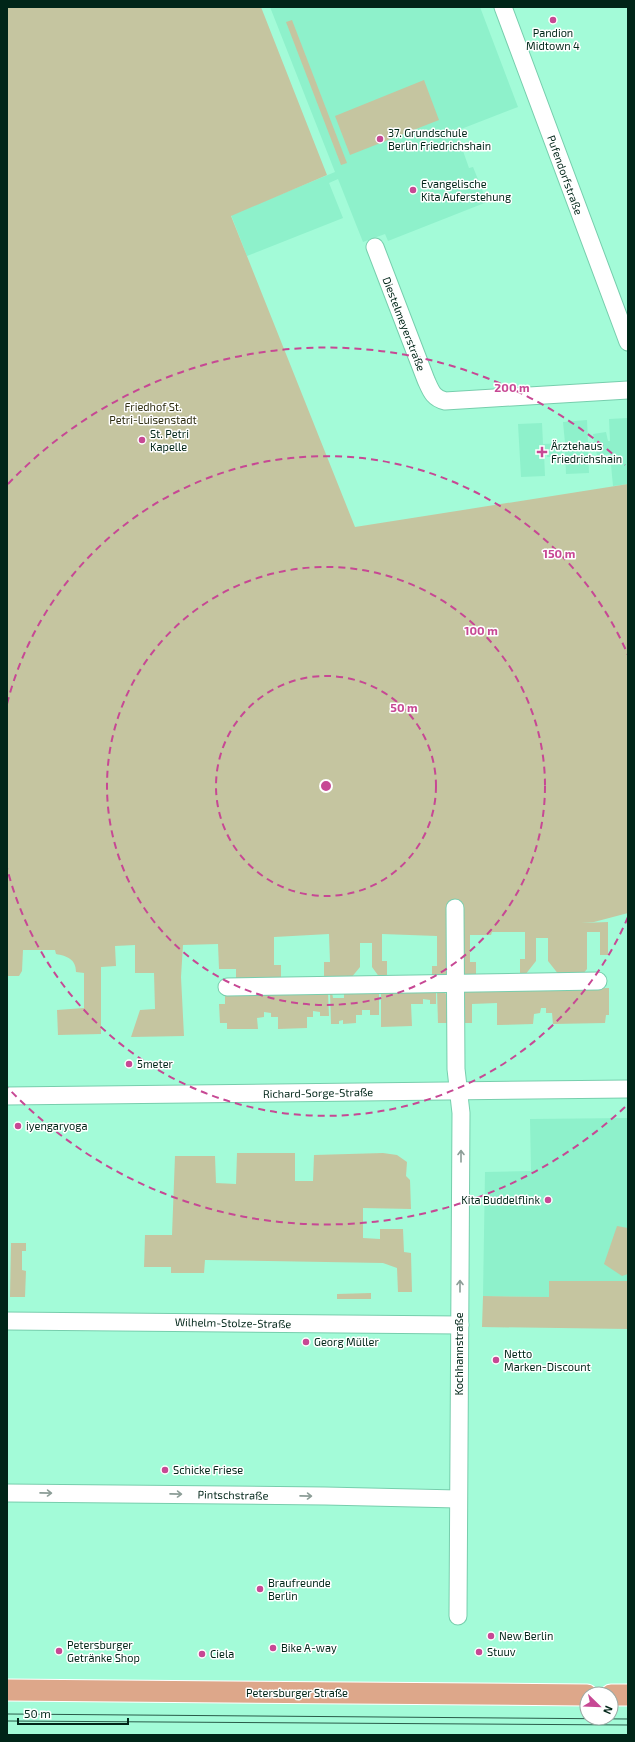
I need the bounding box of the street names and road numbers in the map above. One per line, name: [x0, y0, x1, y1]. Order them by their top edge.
street label: Pufendorfstraße: [545, 133, 586, 217]
street label: Diestelmeyerstraße: [380, 275, 428, 373]
street label: Richard-Sorge-Straße: [263, 1085, 373, 1100]
street label: Kochhannstraße: [452, 1312, 465, 1396]
street label: Wilhelm-Stolze-Straße: [175, 1315, 292, 1330]
street label: Pintschstraße: [198, 1487, 269, 1502]
street label: Petersburger Straße: [246, 1686, 348, 1699]

